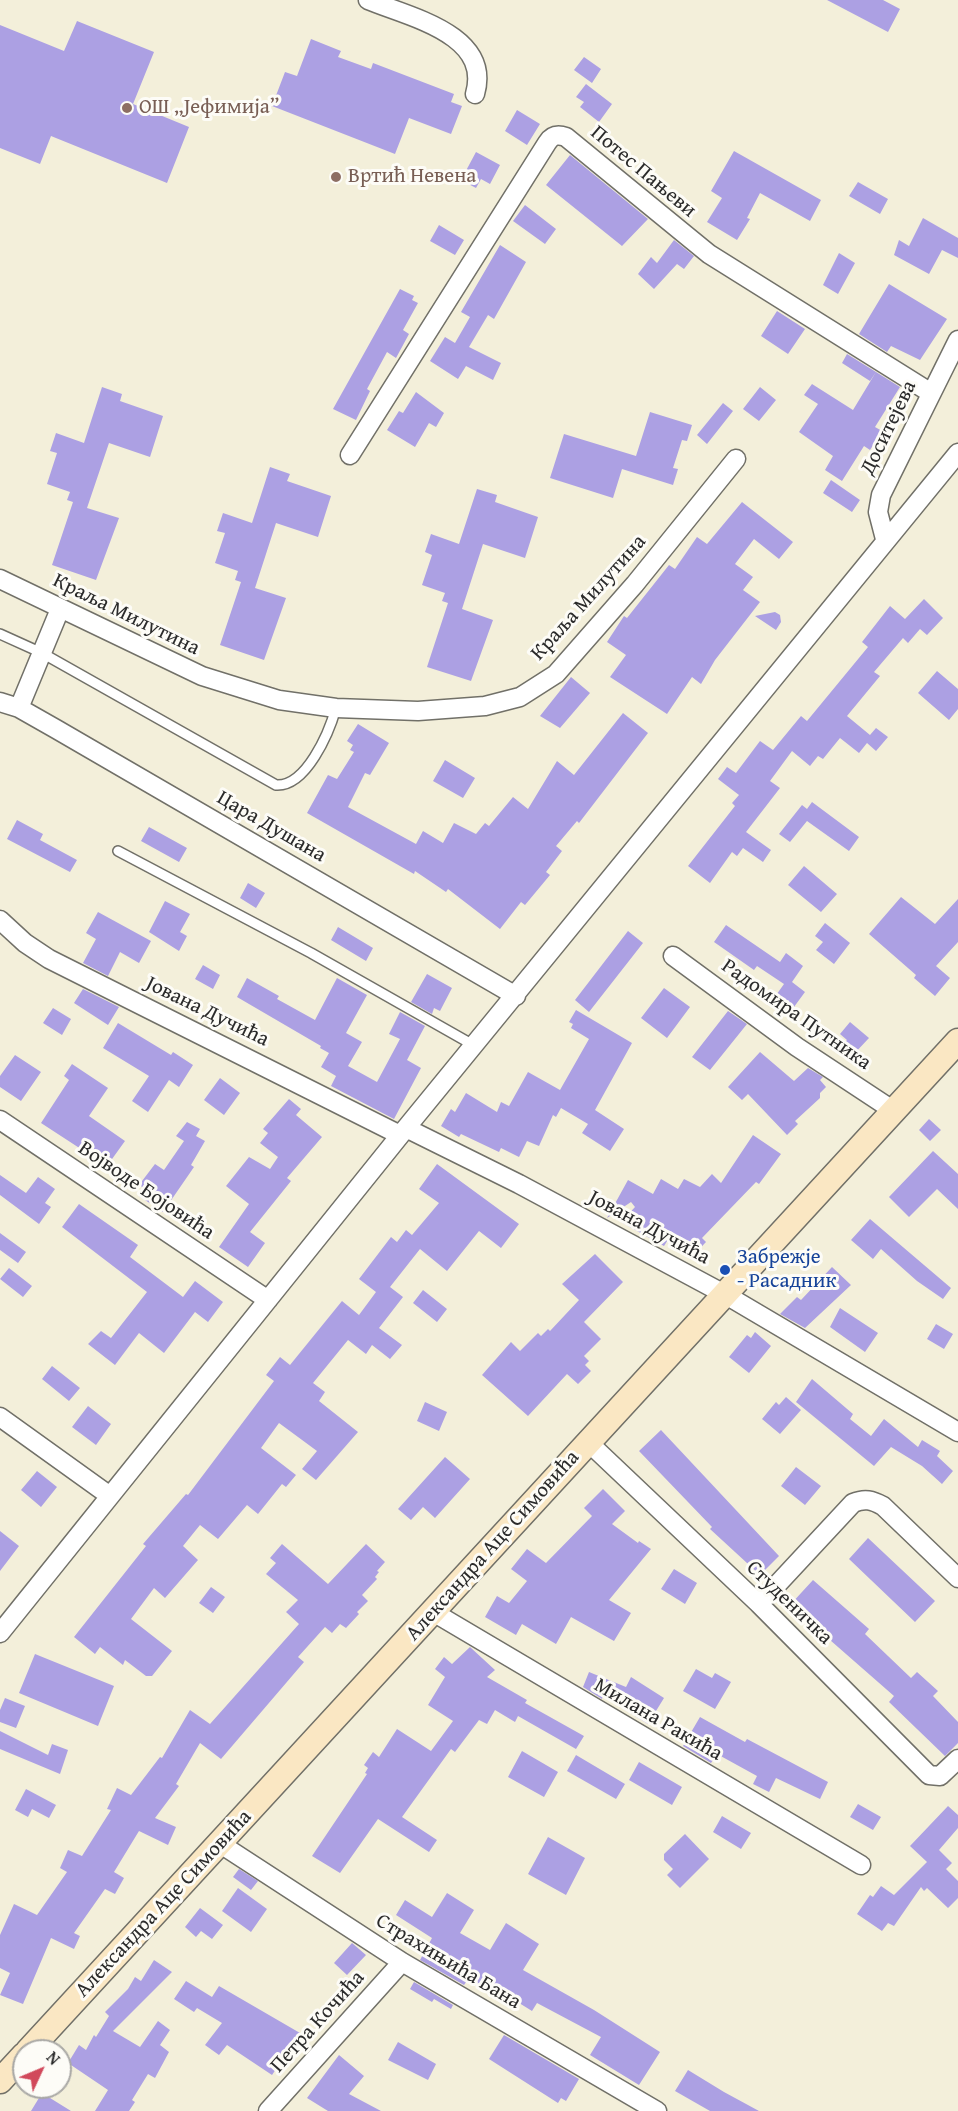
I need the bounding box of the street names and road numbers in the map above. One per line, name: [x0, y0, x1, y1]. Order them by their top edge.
street label: Потес Пањеви: [585, 121, 701, 223]
street label: Доситејева: [855, 377, 923, 479]
street label: Краља Милутина: [526, 530, 652, 666]
street label: Краља Милутина: [48, 569, 204, 661]
street label: Цара Душана: [212, 786, 330, 868]
street label: Радомира Путника: [716, 954, 876, 1076]
street label: Јована Дучића: [141, 971, 273, 1053]
street label: Војводе Бојовића: [73, 1136, 219, 1246]
street label: Јована Дучића: [584, 1185, 714, 1271]
street label: Александра Аце Симовића: [401, 1446, 585, 1646]
street label: Студеничка: [741, 1556, 837, 1650]
street label: Милана Ракића: [589, 1673, 727, 1767]
street label: Александра Аце Симовића: [70, 1805, 258, 2003]
street label: Страхињића Бана: [371, 1909, 525, 2015]
street label: Петра Кочића: [266, 1966, 370, 2078]

